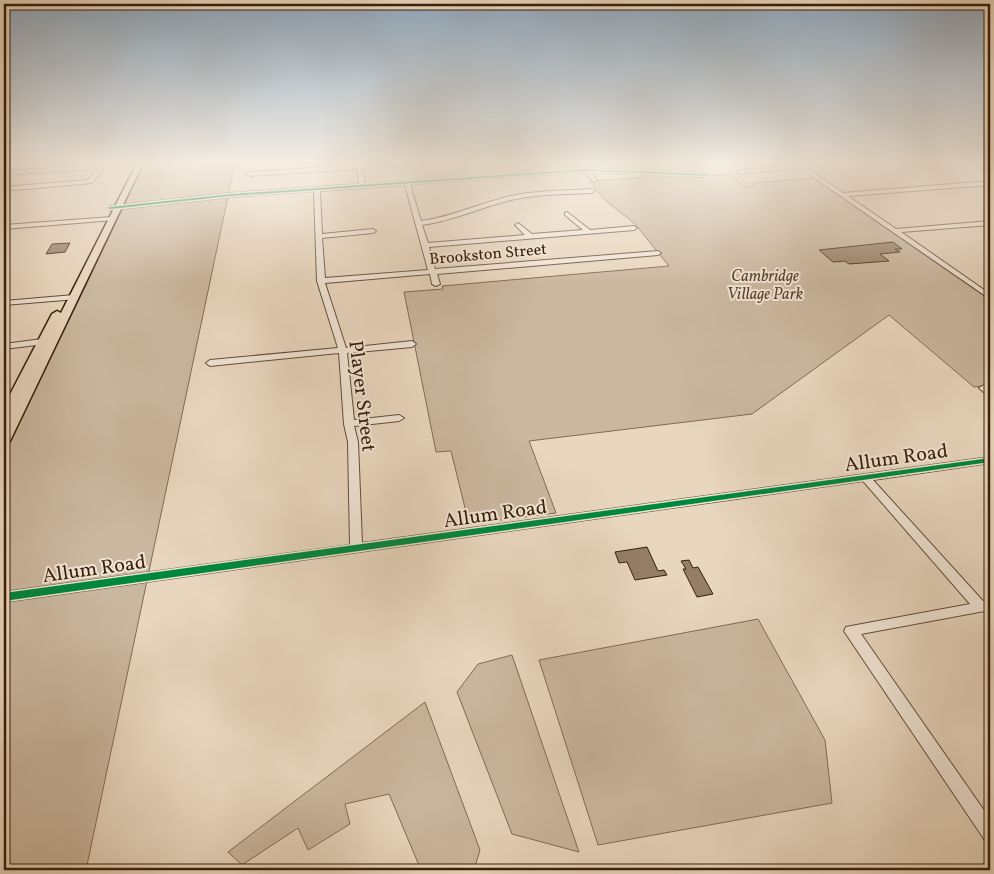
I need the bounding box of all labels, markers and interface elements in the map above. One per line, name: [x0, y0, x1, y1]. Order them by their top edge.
street label: Brookston Street: [429, 239, 548, 271]
park label: Cambridge Village Park: [727, 266, 804, 306]
street label: Player Street: [340, 339, 382, 453]
street label: Allum Road: [843, 438, 950, 480]
street label: Allum Road: [442, 494, 549, 536]
street label: Allum Road: [41, 549, 148, 591]

